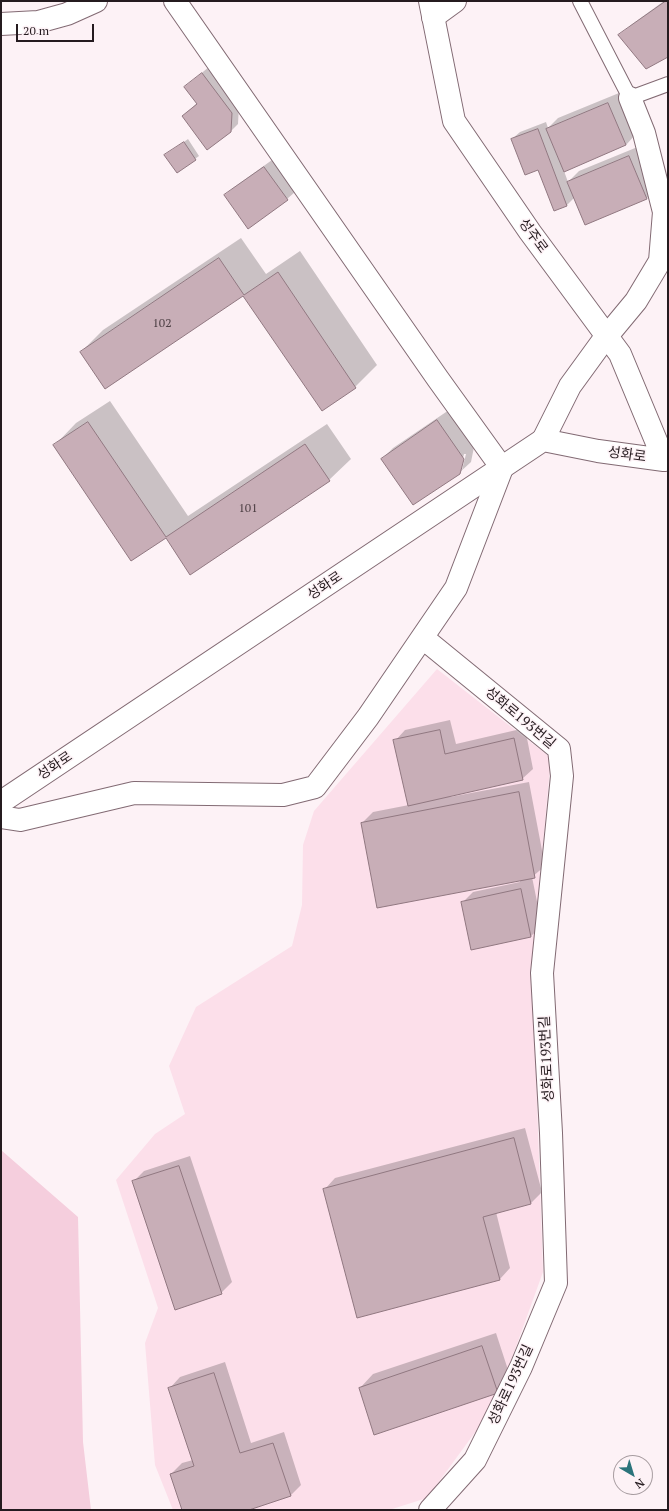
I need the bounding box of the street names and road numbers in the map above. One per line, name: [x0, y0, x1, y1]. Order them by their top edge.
street label: 성주로: [515, 215, 551, 257]
street label: 성화로: [607, 444, 647, 466]
street label: 성화로: [304, 568, 346, 604]
street label: 성화로193번길: [481, 684, 559, 752]
street label: 성화로: [34, 748, 76, 784]
street label: 성화로193번길: [536, 1015, 558, 1103]
street label: 성화로193번길: [485, 1342, 537, 1428]

